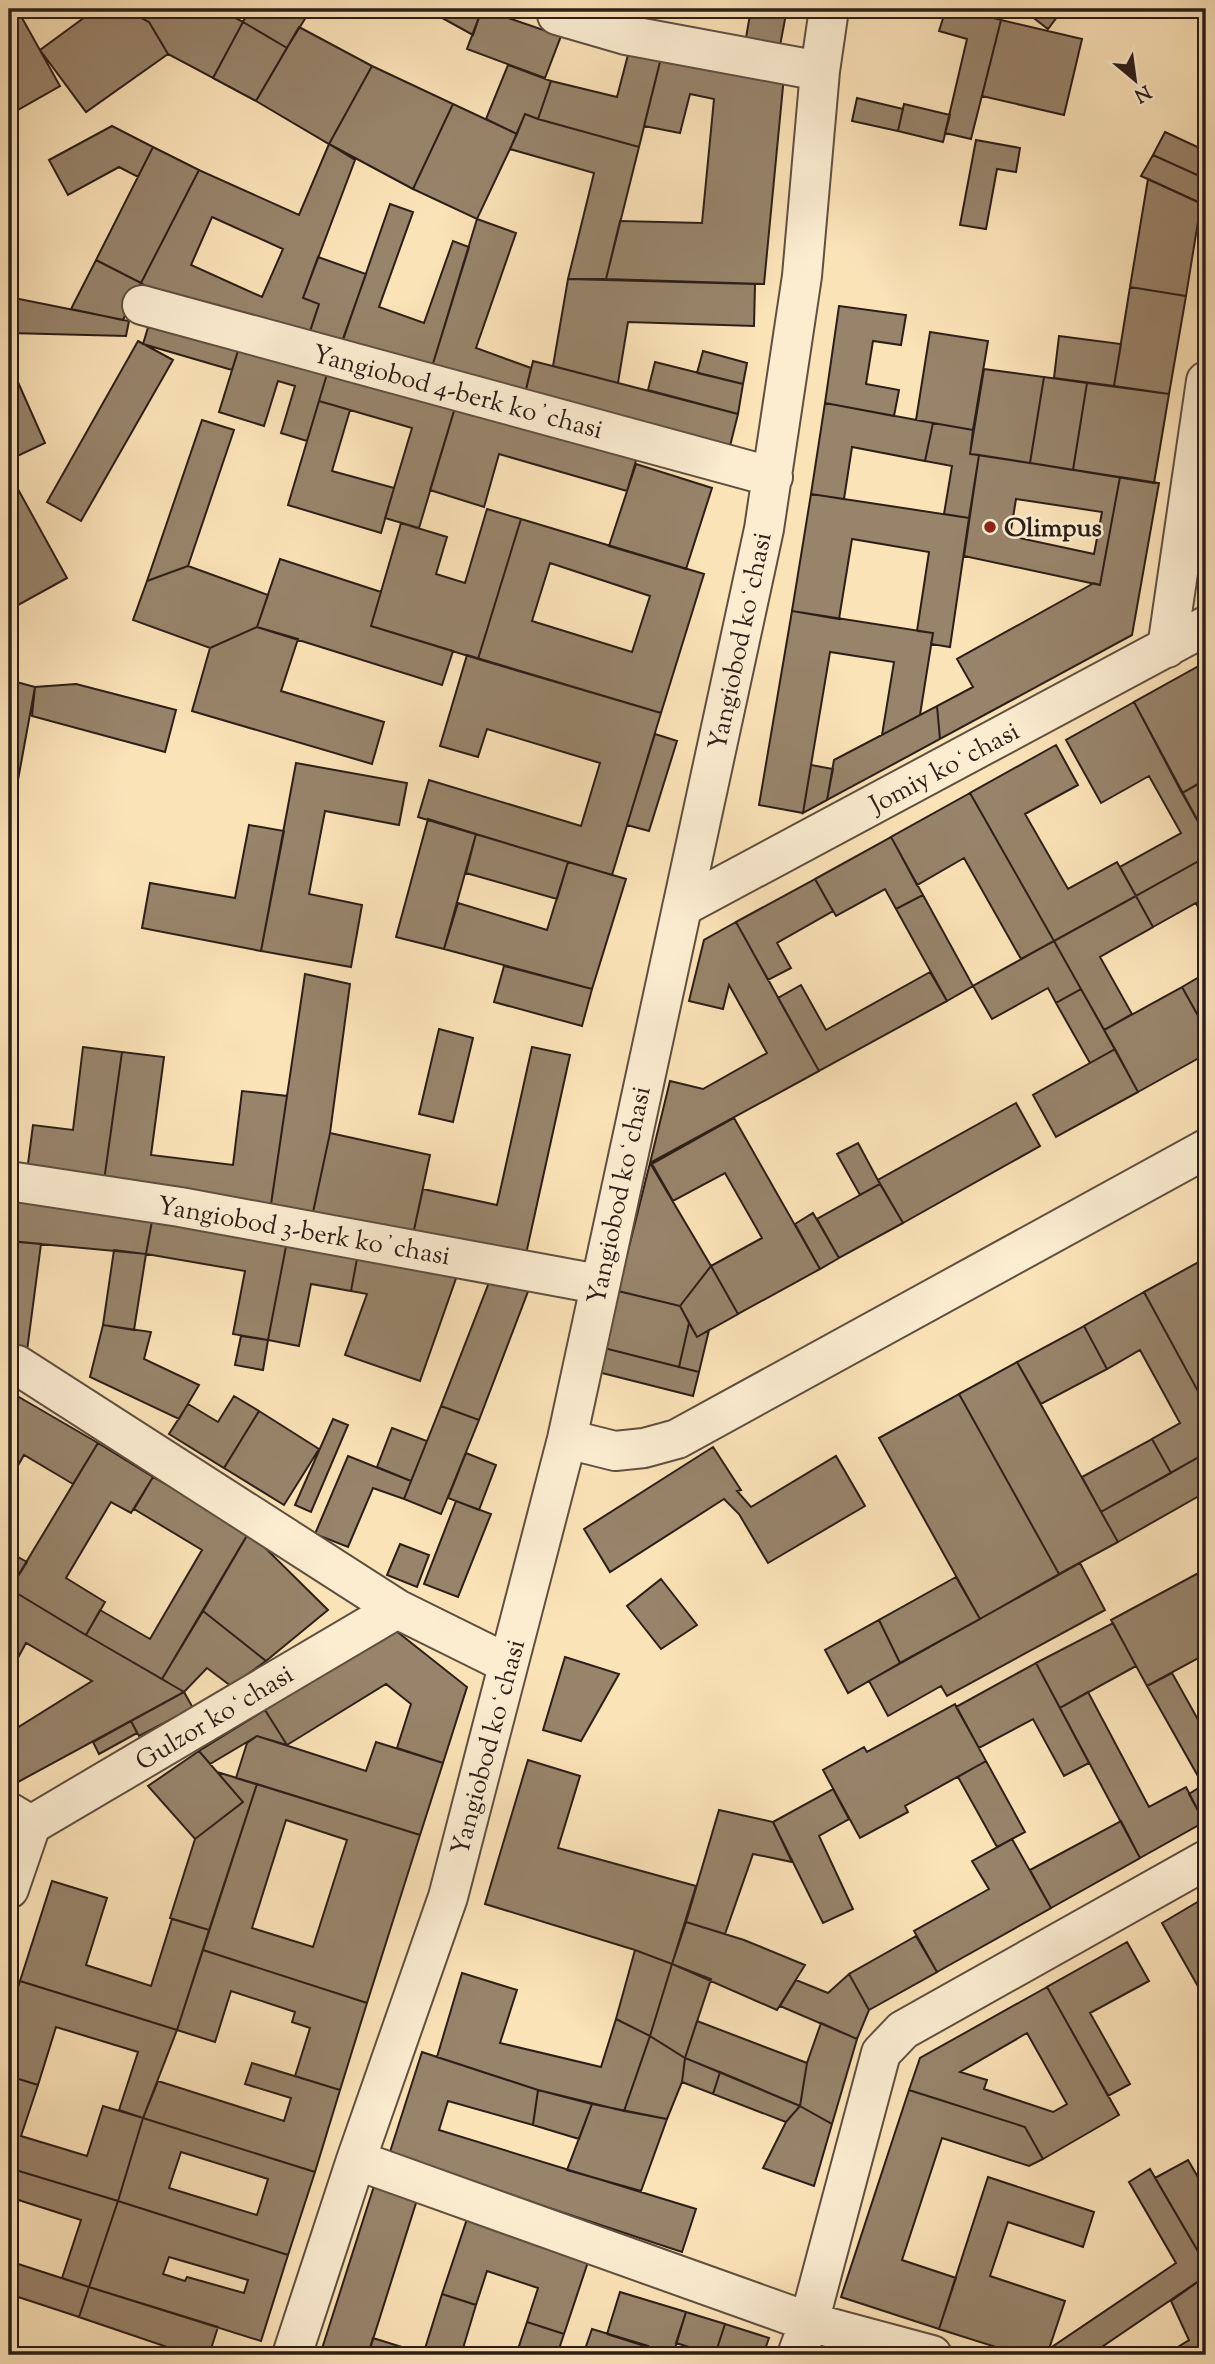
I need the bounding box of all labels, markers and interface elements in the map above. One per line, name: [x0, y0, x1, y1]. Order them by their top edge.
north arrow: [1100, 46, 1170, 116]
text: N: [1129, 77, 1155, 108]
street label: Yangiobod 4-berk koʼchasi: [308, 337, 607, 450]
place label: Olimpus: [1004, 511, 1102, 548]
marker: Olimpus: [982, 519, 998, 535]
street label: Yangiobod koʻchasi: [700, 529, 783, 754]
street label: Jomiy koʻchasi: [862, 714, 1027, 825]
street label: Yangiobod koʻchasi: [579, 1083, 662, 1308]
street label: Yangiobod 3-berk koʼchasi: [154, 1188, 453, 1276]
street label: Yangiobod koʻchasi: [443, 1636, 536, 1860]
street label: Gulzor koʻchasi: [129, 1657, 301, 1781]

